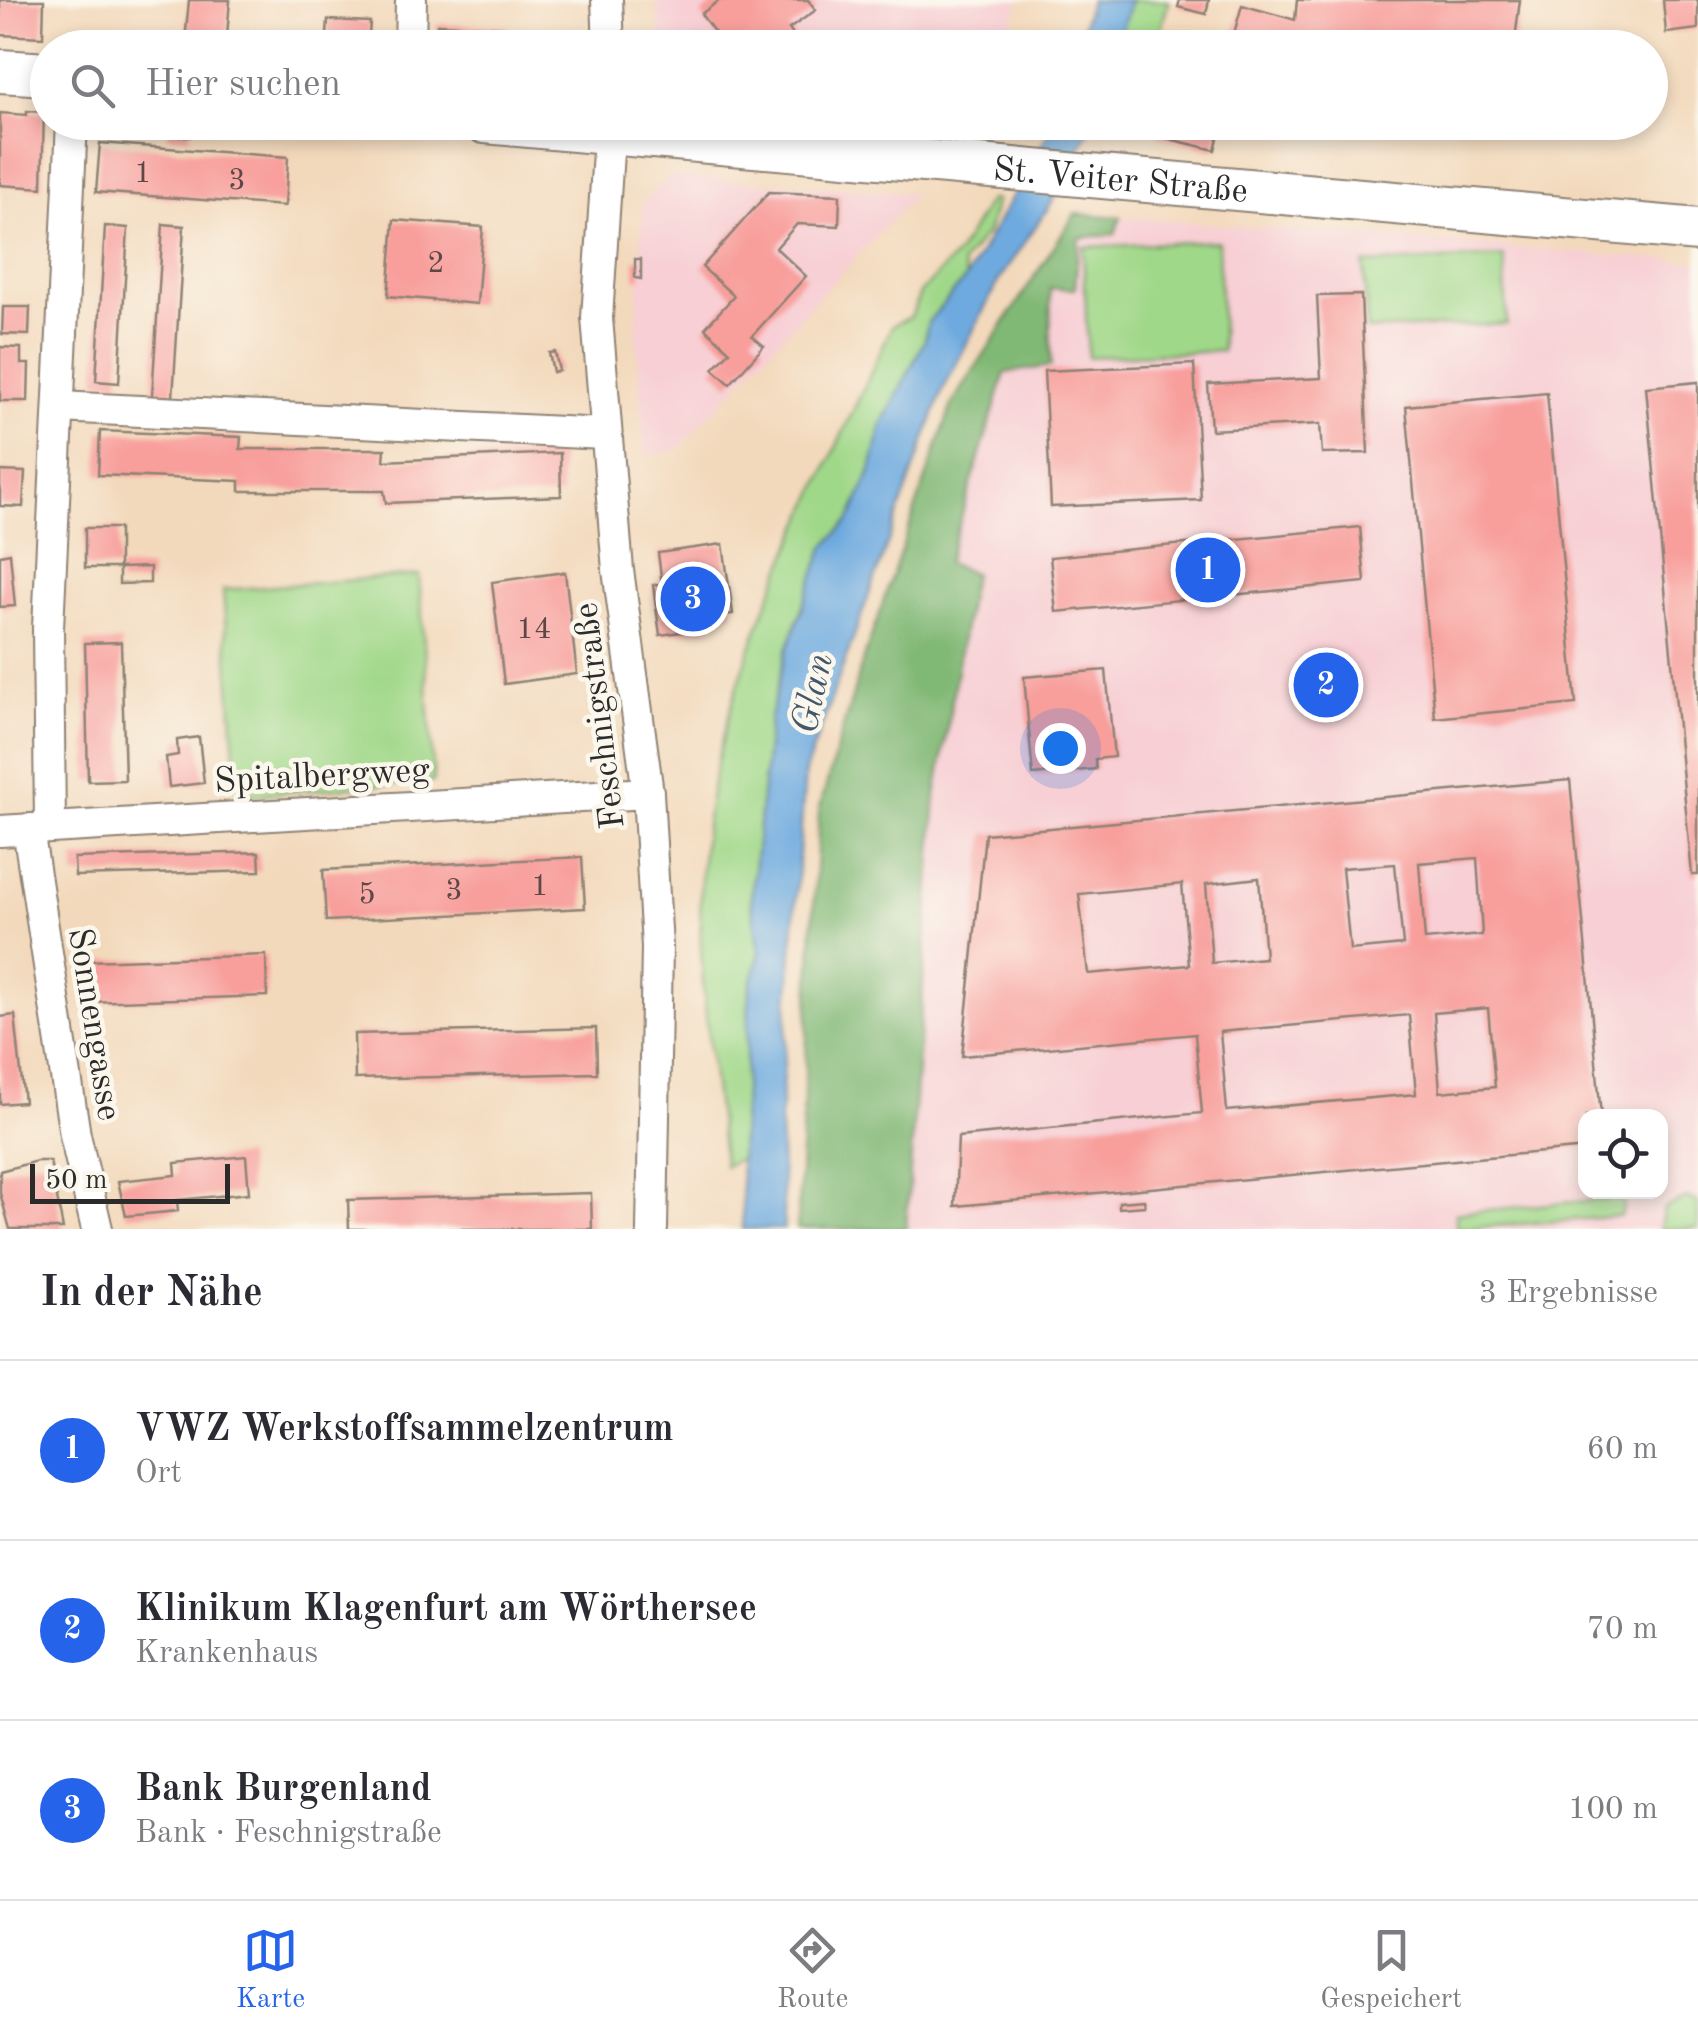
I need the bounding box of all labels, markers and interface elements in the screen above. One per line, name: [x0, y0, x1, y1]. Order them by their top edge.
search box: [30, 30, 1668, 140]
icon: search: [65, 58, 120, 113]
text: Hier suchen: [145, 66, 341, 104]
street label: St. Veiter Straße: [991, 152, 1249, 210]
house number: 1: [134, 159, 152, 189]
house number: 3: [228, 166, 246, 196]
house number: 2: [427, 249, 445, 279]
pin: 1: [1176, 532, 1240, 608]
pin: 3: [660, 562, 726, 636]
street label: Feschnigstraße: [569, 601, 632, 831]
house number: 14: [517, 615, 551, 645]
pin: 2: [1294, 648, 1358, 722]
water label: Glan: [787, 650, 841, 737]
your location: [1035, 723, 1086, 774]
street label: Spitalbergweg: [213, 753, 431, 800]
house number: 1: [531, 872, 549, 902]
house number: 3: [445, 876, 463, 906]
house number: 5: [358, 880, 376, 910]
street label: Sonnengasse: [61, 926, 126, 1123]
map controls: [1578, 1109, 1668, 1199]
button: locate: [1578, 1109, 1668, 1199]
scale bar: [30, 1159, 230, 1204]
text: 50 m: [45, 1167, 108, 1195]
text: In der Nähe: [40, 1273, 263, 1315]
text: 3 Ergebnisse: [1478, 1278, 1658, 1310]
text: VWZ Werkstoffsammelzentrum: [135, 1411, 674, 1449]
text: 1: [63, 1434, 82, 1466]
text: 60 m: [1587, 1434, 1658, 1466]
text: Ort: [135, 1458, 182, 1490]
text: Klinikum Klagenfurt am Wörthersee: [135, 1591, 757, 1629]
text: 2: [63, 1614, 82, 1646]
text: 70 m: [1587, 1614, 1658, 1646]
text: Krankenhaus: [135, 1638, 318, 1670]
text: Bank Burgenland: [135, 1771, 431, 1809]
text: 3: [63, 1794, 82, 1826]
text: 100 m: [1568, 1794, 1658, 1826]
text: Bank · Feschnigstraße: [135, 1818, 442, 1850]
tab: Karte: [236, 1923, 305, 2018]
tab: Route: [777, 1923, 848, 2018]
tab: Gespeichert: [1320, 1923, 1462, 2018]

